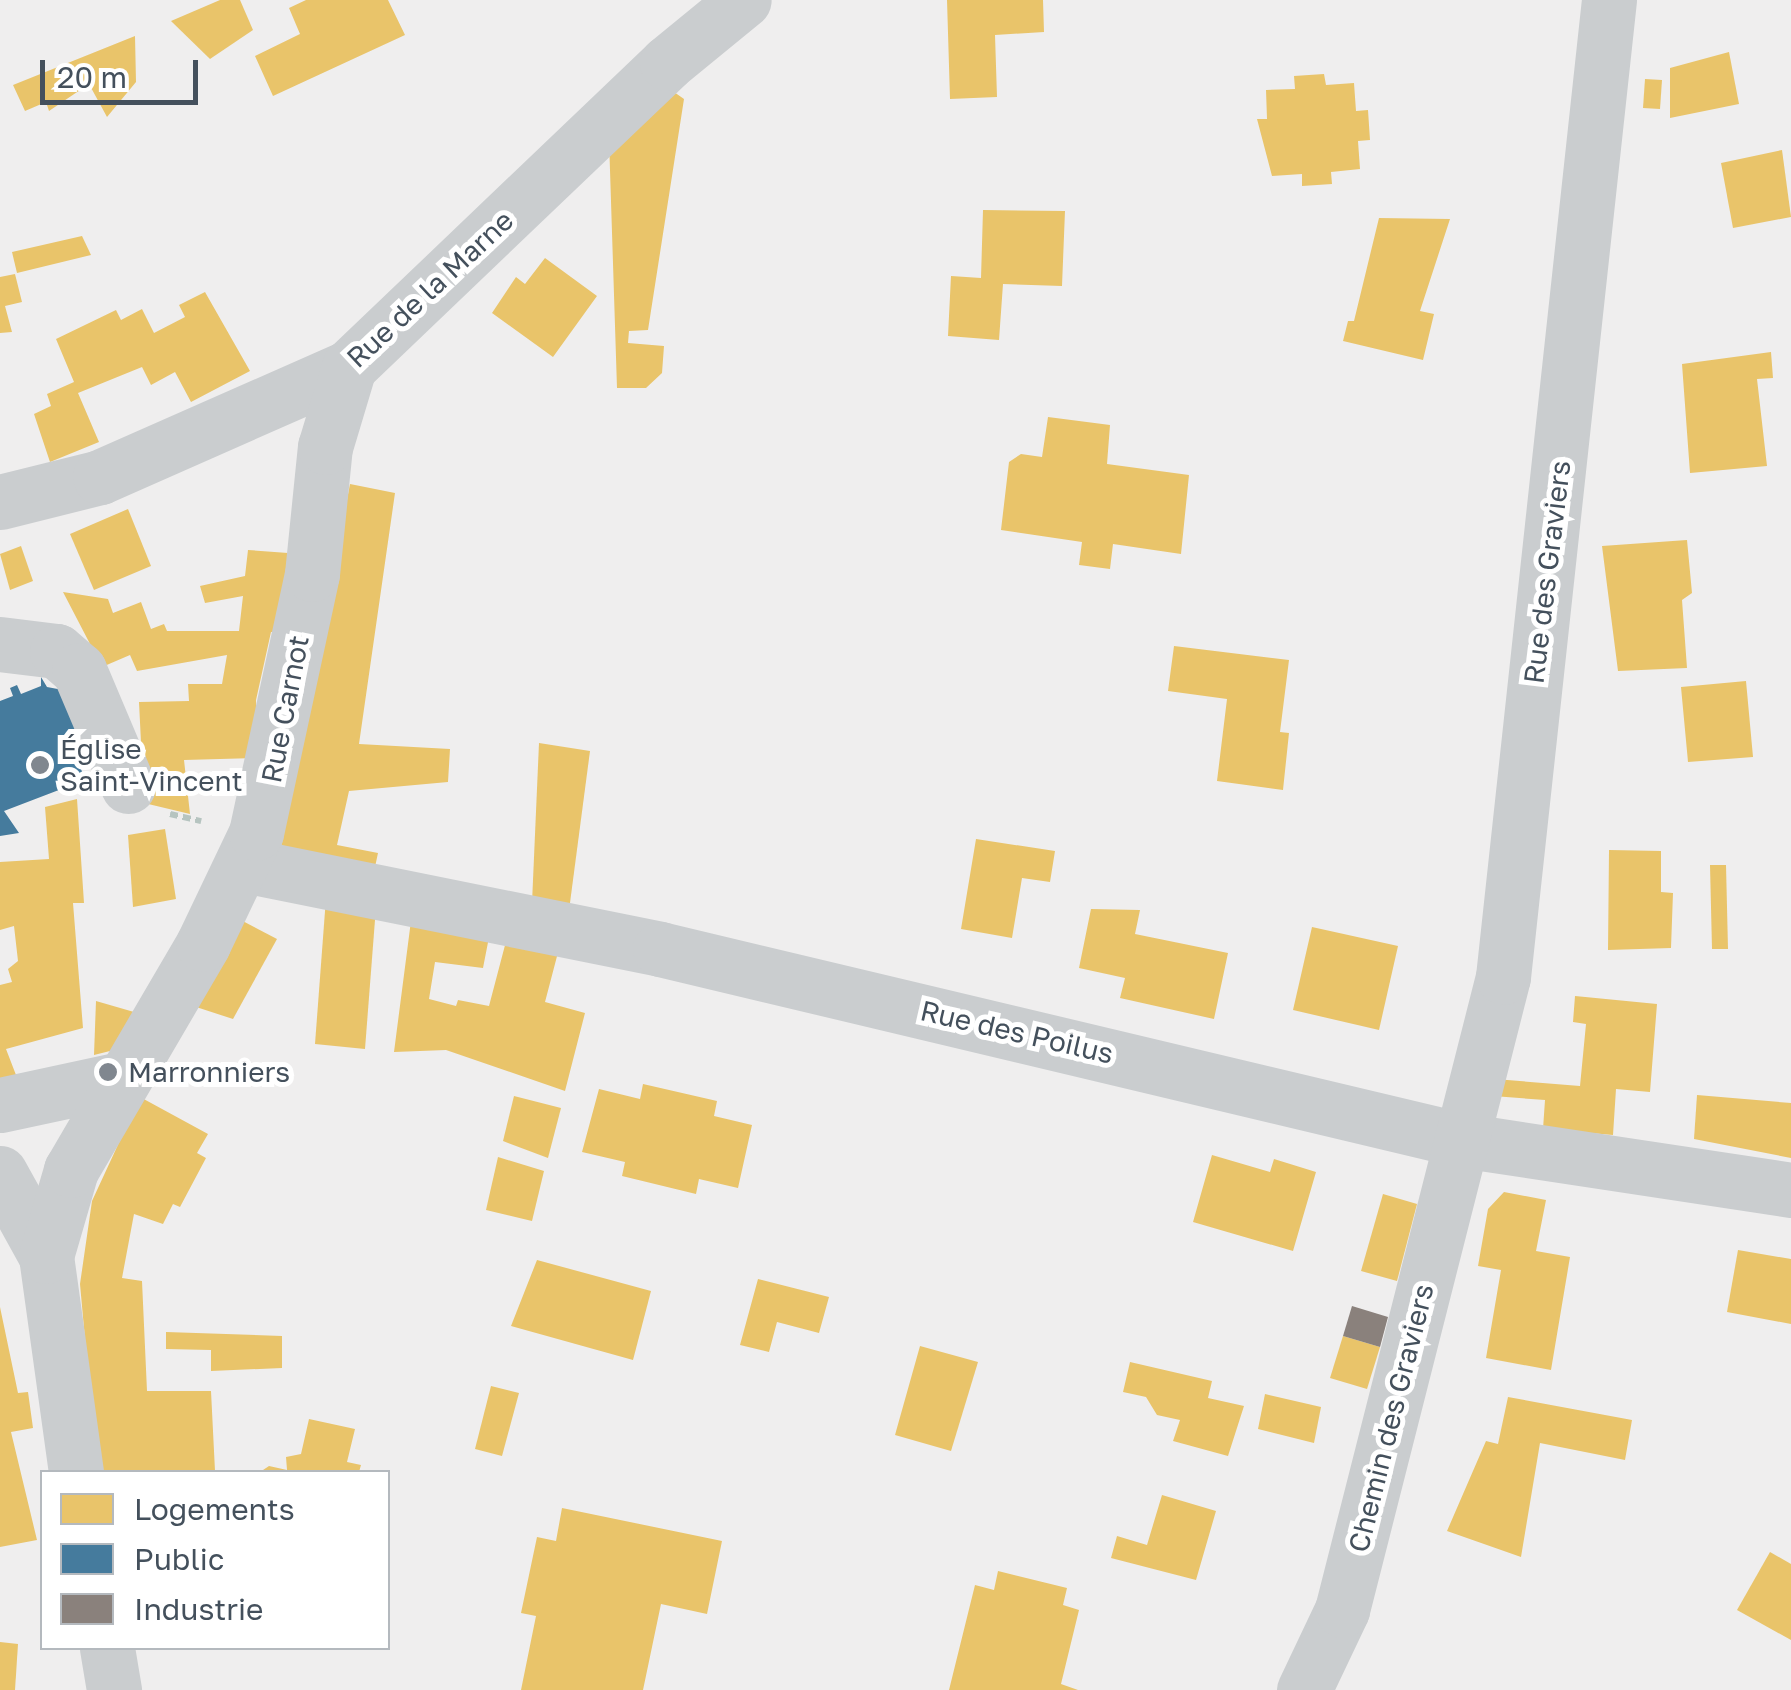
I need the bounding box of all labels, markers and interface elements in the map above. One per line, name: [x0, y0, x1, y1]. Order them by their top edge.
scale bar: [45, 40, 202, 102]
text: 20 m: [57, 59, 127, 95]
street label: Rue de la Marne: [340, 203, 520, 375]
street label: Rue des Graviers: [1517, 458, 1577, 686]
street label: Rue Carnot: [254, 632, 316, 786]
place label: Église Saint-Vincent: [60, 732, 243, 798]
marker: Église Saint-Vincent: [29, 754, 51, 776]
street label: Rue des Poilus: [917, 993, 1117, 1071]
place label: Marronniers: [128, 1055, 290, 1089]
marker: Marronniers: [97, 1061, 119, 1083]
street label: Chemin des Graviers: [1341, 1280, 1441, 1556]
legend: [40, 1470, 390, 1650]
text: Logements: [134, 1491, 295, 1527]
text: Public: [134, 1541, 224, 1577]
text: Industrie: [134, 1591, 264, 1627]

